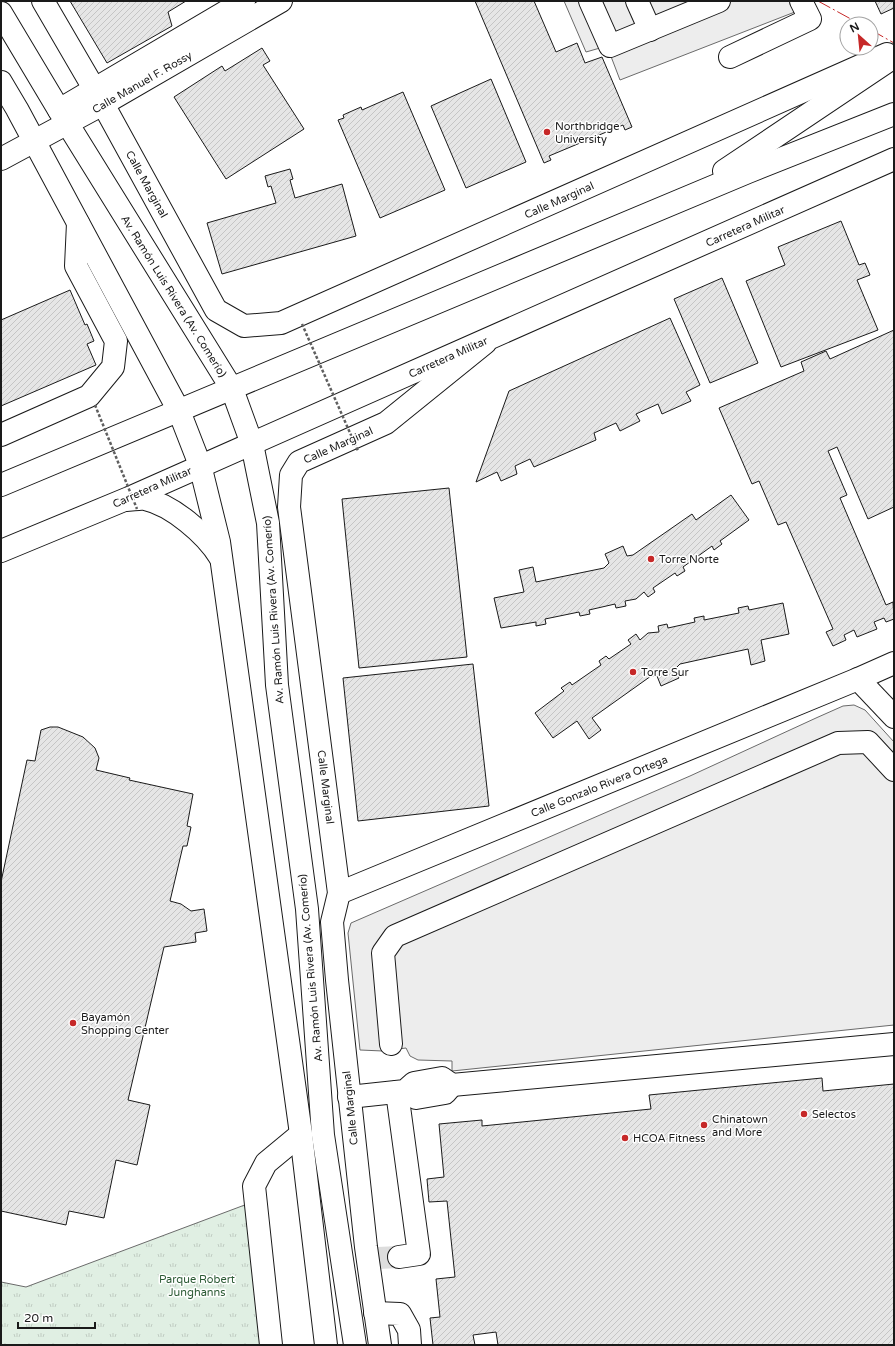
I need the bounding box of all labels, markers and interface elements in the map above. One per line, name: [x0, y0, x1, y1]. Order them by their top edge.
north arrow: [839, 16, 879, 56]
text: N: [848, 20, 862, 35]
street label: Calle Manuel F. Rossy: [90, 49, 194, 116]
place label: Northbridge University: [555, 120, 619, 146]
marker: Northbridge University: [542, 127, 552, 137]
street label: Calle Marginal: [123, 148, 170, 220]
street label: Calle Marginal: [523, 179, 596, 222]
street label: Carretera Militar: [704, 203, 788, 250]
street label: Av. Ramón Luis Rivera (Av. Comerío): [118, 213, 229, 380]
street label: Carretera Militar: [407, 334, 491, 381]
street label: Calle Marginal: [302, 424, 375, 467]
street label: Carretera Militar: [111, 464, 195, 511]
street label: Av. Ramón Luis Rivera (Av. Comerío): [260, 515, 287, 704]
place label: Torre Norte: [659, 553, 719, 566]
marker: Torre Norte: [646, 554, 656, 564]
place label: Torre Sur: [641, 666, 689, 679]
marker: Torre Sur: [628, 667, 638, 677]
street label: Calle Marginal: [315, 749, 336, 825]
street label: Calle Gonzalo Rivera Ortega: [529, 753, 669, 820]
street label: Av. Ramón Luis Rivera (Av. Comerío): [296, 873, 325, 1062]
place label: Bayamón Shopping Center: [81, 1011, 170, 1037]
marker: Bayamón Shopping Center: [68, 1018, 78, 1028]
street label: Calle Marginal: [340, 1070, 361, 1146]
place label: Selectos: [812, 1108, 856, 1121]
marker: Selectos: [799, 1109, 809, 1119]
place label: Chinatown and More: [712, 1113, 768, 1139]
marker: Chinatown and More: [699, 1120, 709, 1130]
place label: HCOA Fitness: [633, 1132, 706, 1145]
marker: HCOA Fitness: [620, 1133, 630, 1143]
park label: Parque Robert Junghanns: [159, 1273, 235, 1299]
scale bar: [18, 1304, 95, 1330]
text: 20 m: [24, 1311, 53, 1325]

